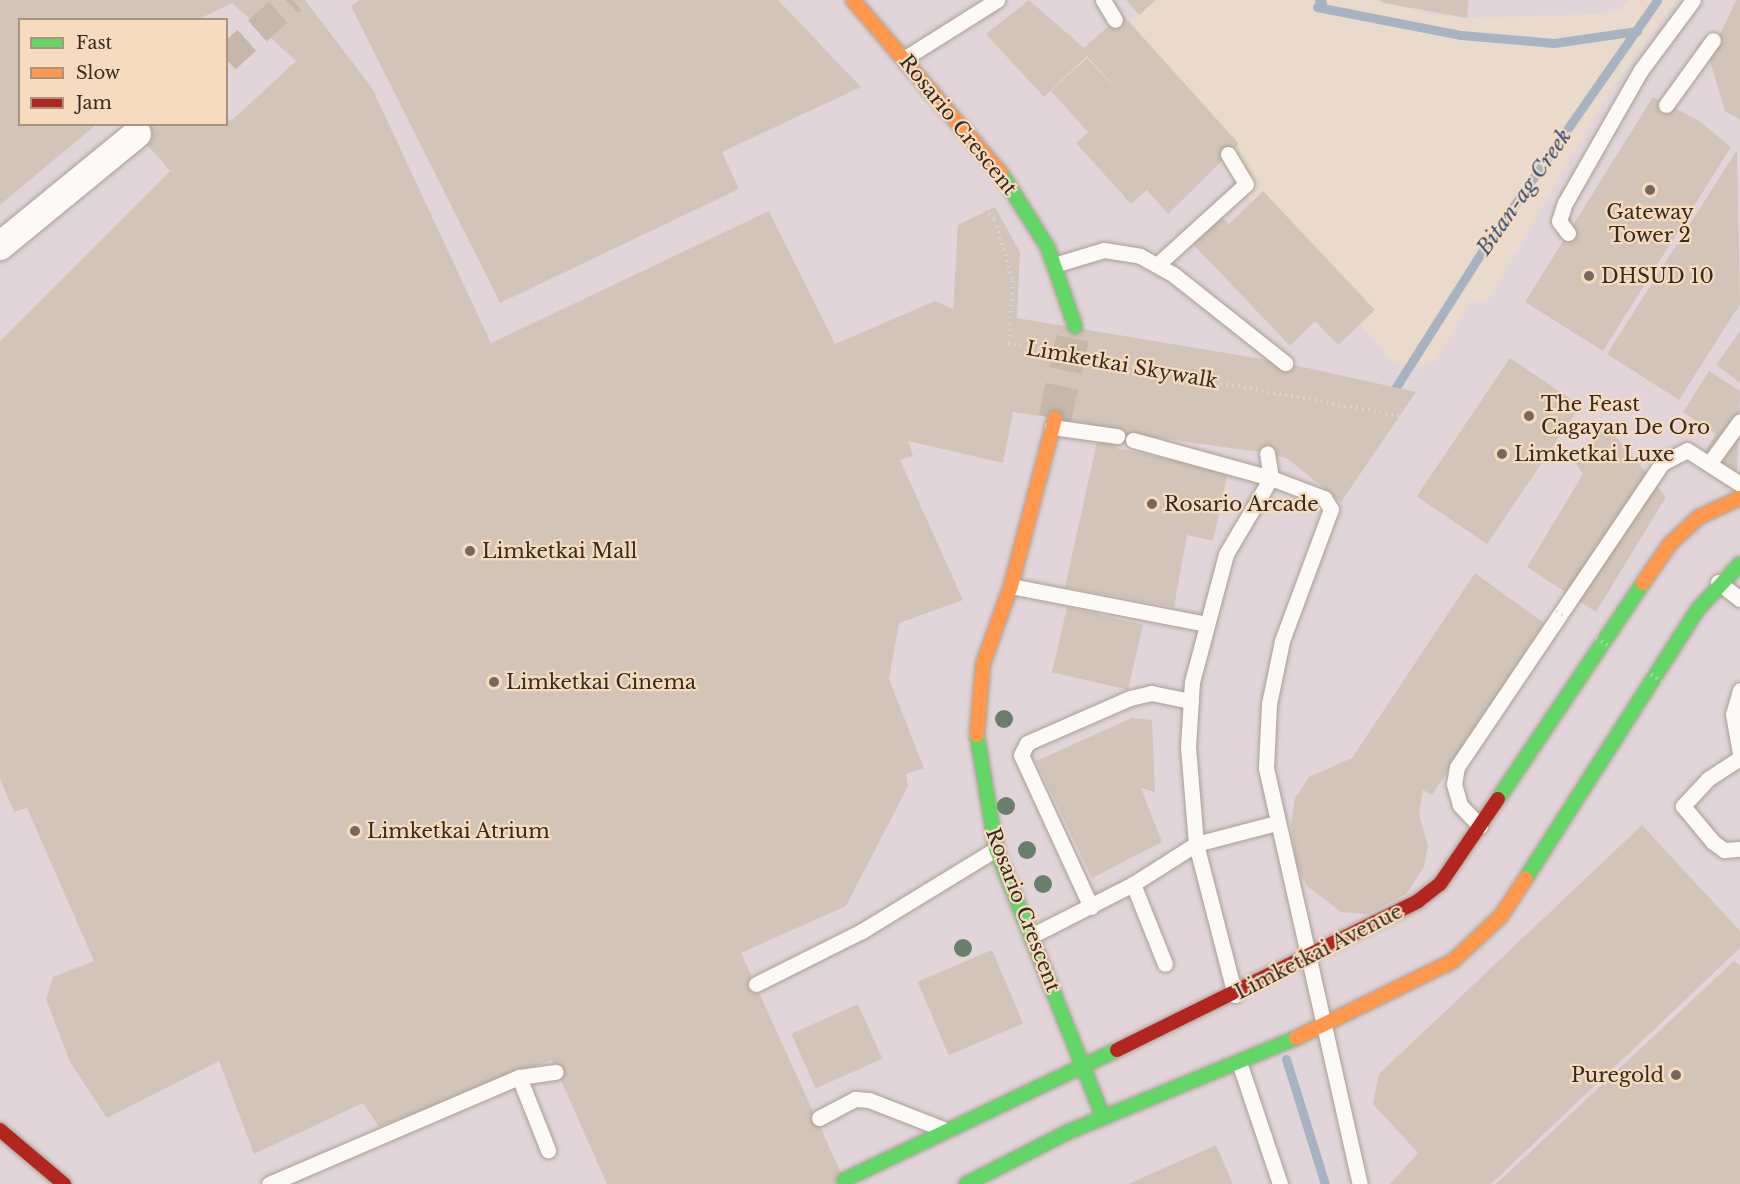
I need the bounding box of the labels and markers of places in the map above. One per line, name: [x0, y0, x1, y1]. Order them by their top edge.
marker: Gateway Tower 2: [1643, 183, 1657, 197]
place label: Gateway Tower 2: [1606, 200, 1694, 247]
place label: DHSUD 10: [1601, 264, 1714, 288]
marker: DHSUD 10: [1582, 269, 1596, 283]
place label: The Feast Cagayan De Oro: [1541, 392, 1710, 439]
marker: The Feast Cagayan De Oro: [1522, 409, 1536, 423]
place label: Limketkai Luxe: [1514, 442, 1675, 466]
marker: Limketkai Luxe: [1495, 447, 1509, 461]
place label: Rosario Arcade: [1164, 492, 1319, 516]
marker: Rosario Arcade: [1145, 497, 1159, 511]
place label: Limketkai Mall: [482, 539, 637, 563]
marker: Limketkai Mall: [463, 544, 477, 558]
place label: Limketkai Cinema: [506, 670, 696, 694]
marker: Limketkai Cinema: [487, 675, 501, 689]
place label: Limketkai Atrium: [367, 819, 550, 843]
marker: Limketkai Atrium: [348, 824, 362, 838]
place label: Puregold: [1571, 1063, 1664, 1087]
marker: Puregold: [1669, 1068, 1683, 1082]

